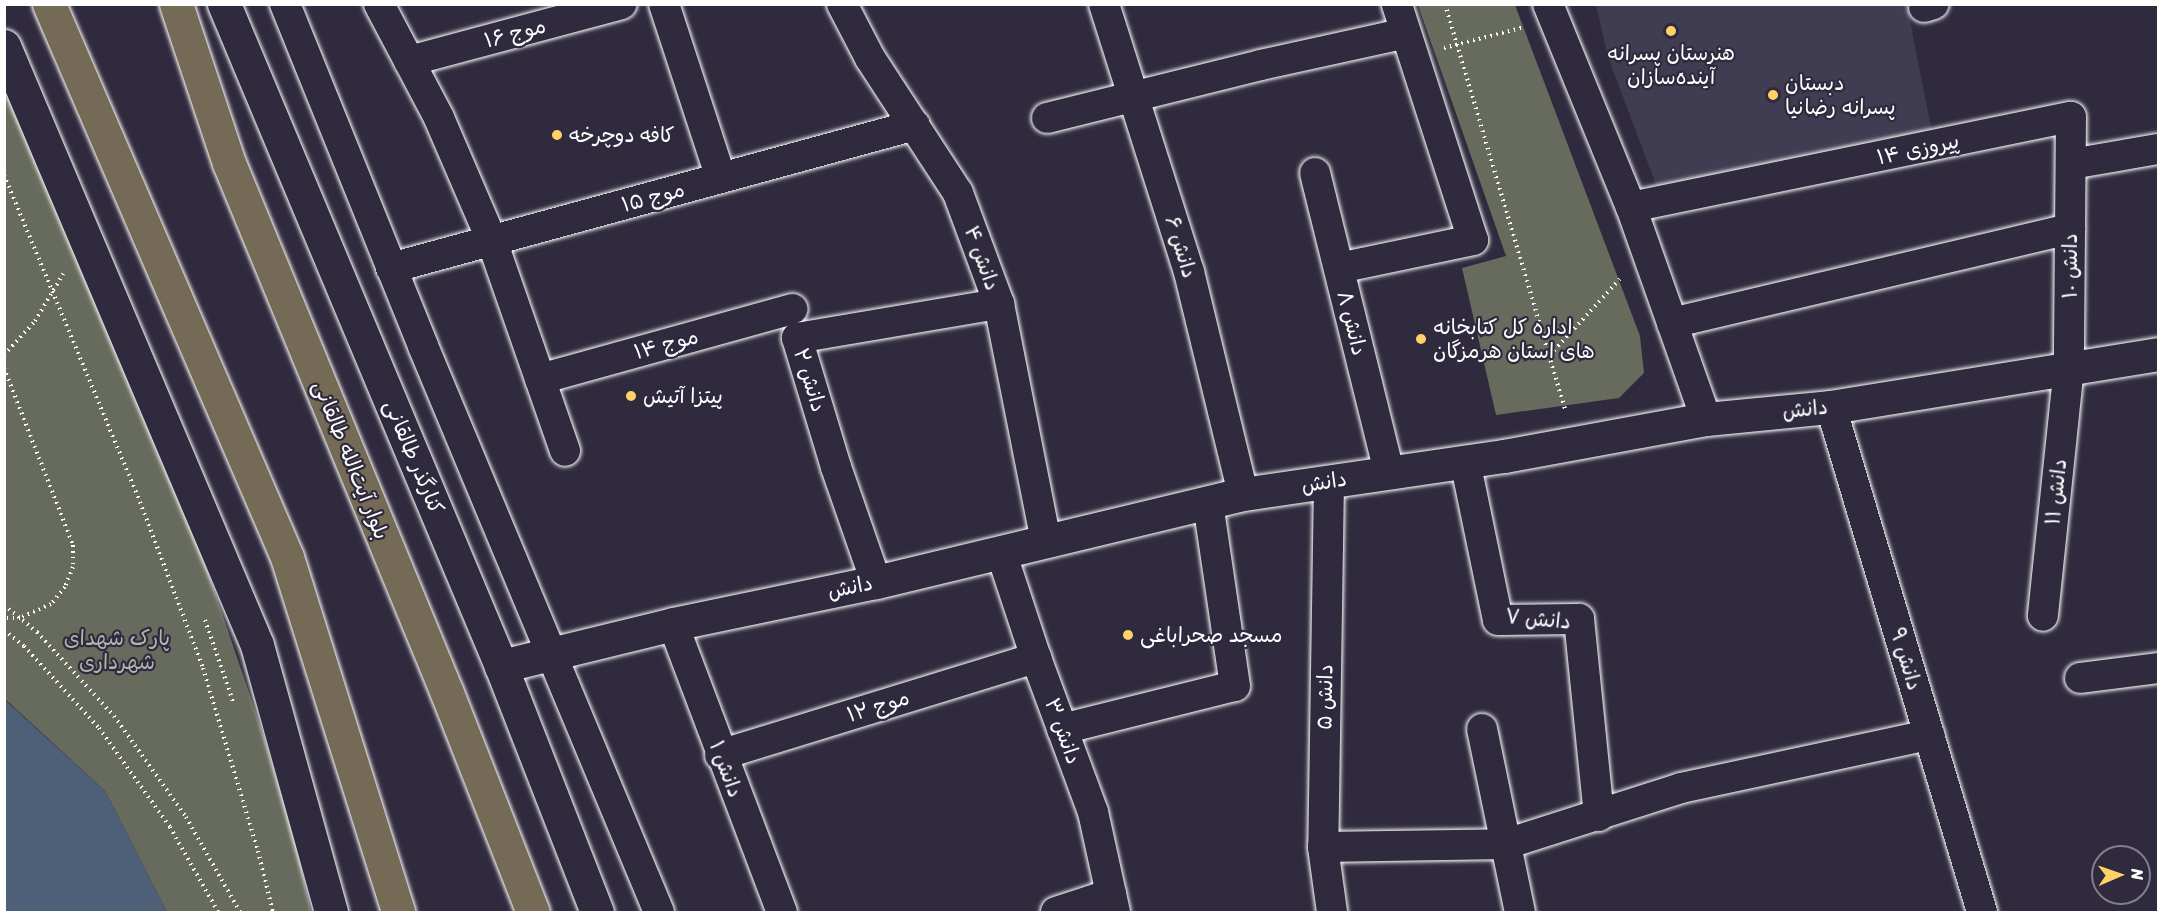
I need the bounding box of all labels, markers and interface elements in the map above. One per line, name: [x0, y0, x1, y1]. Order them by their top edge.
street label: موج ۱۶: [482, 13, 548, 53]
marker: هنرستان پسرانه آینده‌سازان: [1664, 24, 1678, 38]
place label: هنرستان پسرانه آینده‌سازان: [1607, 40, 1735, 90]
place label: دبستان پسرانه رضانیا: [1785, 70, 1896, 120]
marker: دبستان پسرانه رضانیا: [1766, 88, 1780, 102]
place label: کافه دوچرخه: [569, 122, 675, 148]
marker: کافه دوچرخه: [550, 128, 564, 142]
street label: پیروزی ۱۴: [1874, 128, 1962, 170]
street label: موج ۱۵: [619, 177, 687, 217]
street label: دانش ۶: [1160, 213, 1202, 281]
street label: دانش ۴: [959, 222, 1005, 294]
street label: دانش ۱۰: [2057, 233, 2083, 299]
street label: دانش ۸: [1332, 288, 1372, 358]
place label: اداره کل کتابخانه های استان هرمزگان: [1433, 314, 1595, 364]
street label: موج ۱۴: [631, 323, 701, 365]
marker: اداره کل کتابخانه های استان هرمزگان: [1414, 332, 1428, 346]
street label: دانش ۲: [788, 345, 832, 415]
street label: بلوار آیت‌الله طالقانی: [308, 377, 394, 543]
place label: پیتزا آتیش: [643, 383, 723, 409]
marker: پیتزا آتیش: [624, 389, 638, 403]
street label: دانش: [1781, 394, 1829, 424]
street label: کنارگذر طالقانی: [379, 396, 449, 518]
street label: دانش ۱۱: [2040, 458, 2072, 526]
street label: دانش: [1300, 466, 1348, 498]
street label: دانش: [825, 570, 875, 604]
street label: دانش ۷: [1504, 604, 1572, 634]
place label: مسجد صحراباغی: [1140, 622, 1283, 648]
park label: پارک شهدای شهرداری: [64, 625, 170, 675]
street label: دانش ۹: [1885, 625, 1927, 693]
marker: مسجد صحراباغی: [1121, 628, 1135, 642]
street label: دانش ۵: [1312, 664, 1338, 730]
street label: موج ۱۲: [844, 685, 912, 727]
street label: دانش ۳: [1039, 695, 1087, 767]
street label: دانش ۱: [704, 737, 748, 801]
north arrow: [2091, 845, 2151, 905]
text: N: [2123, 868, 2152, 880]

